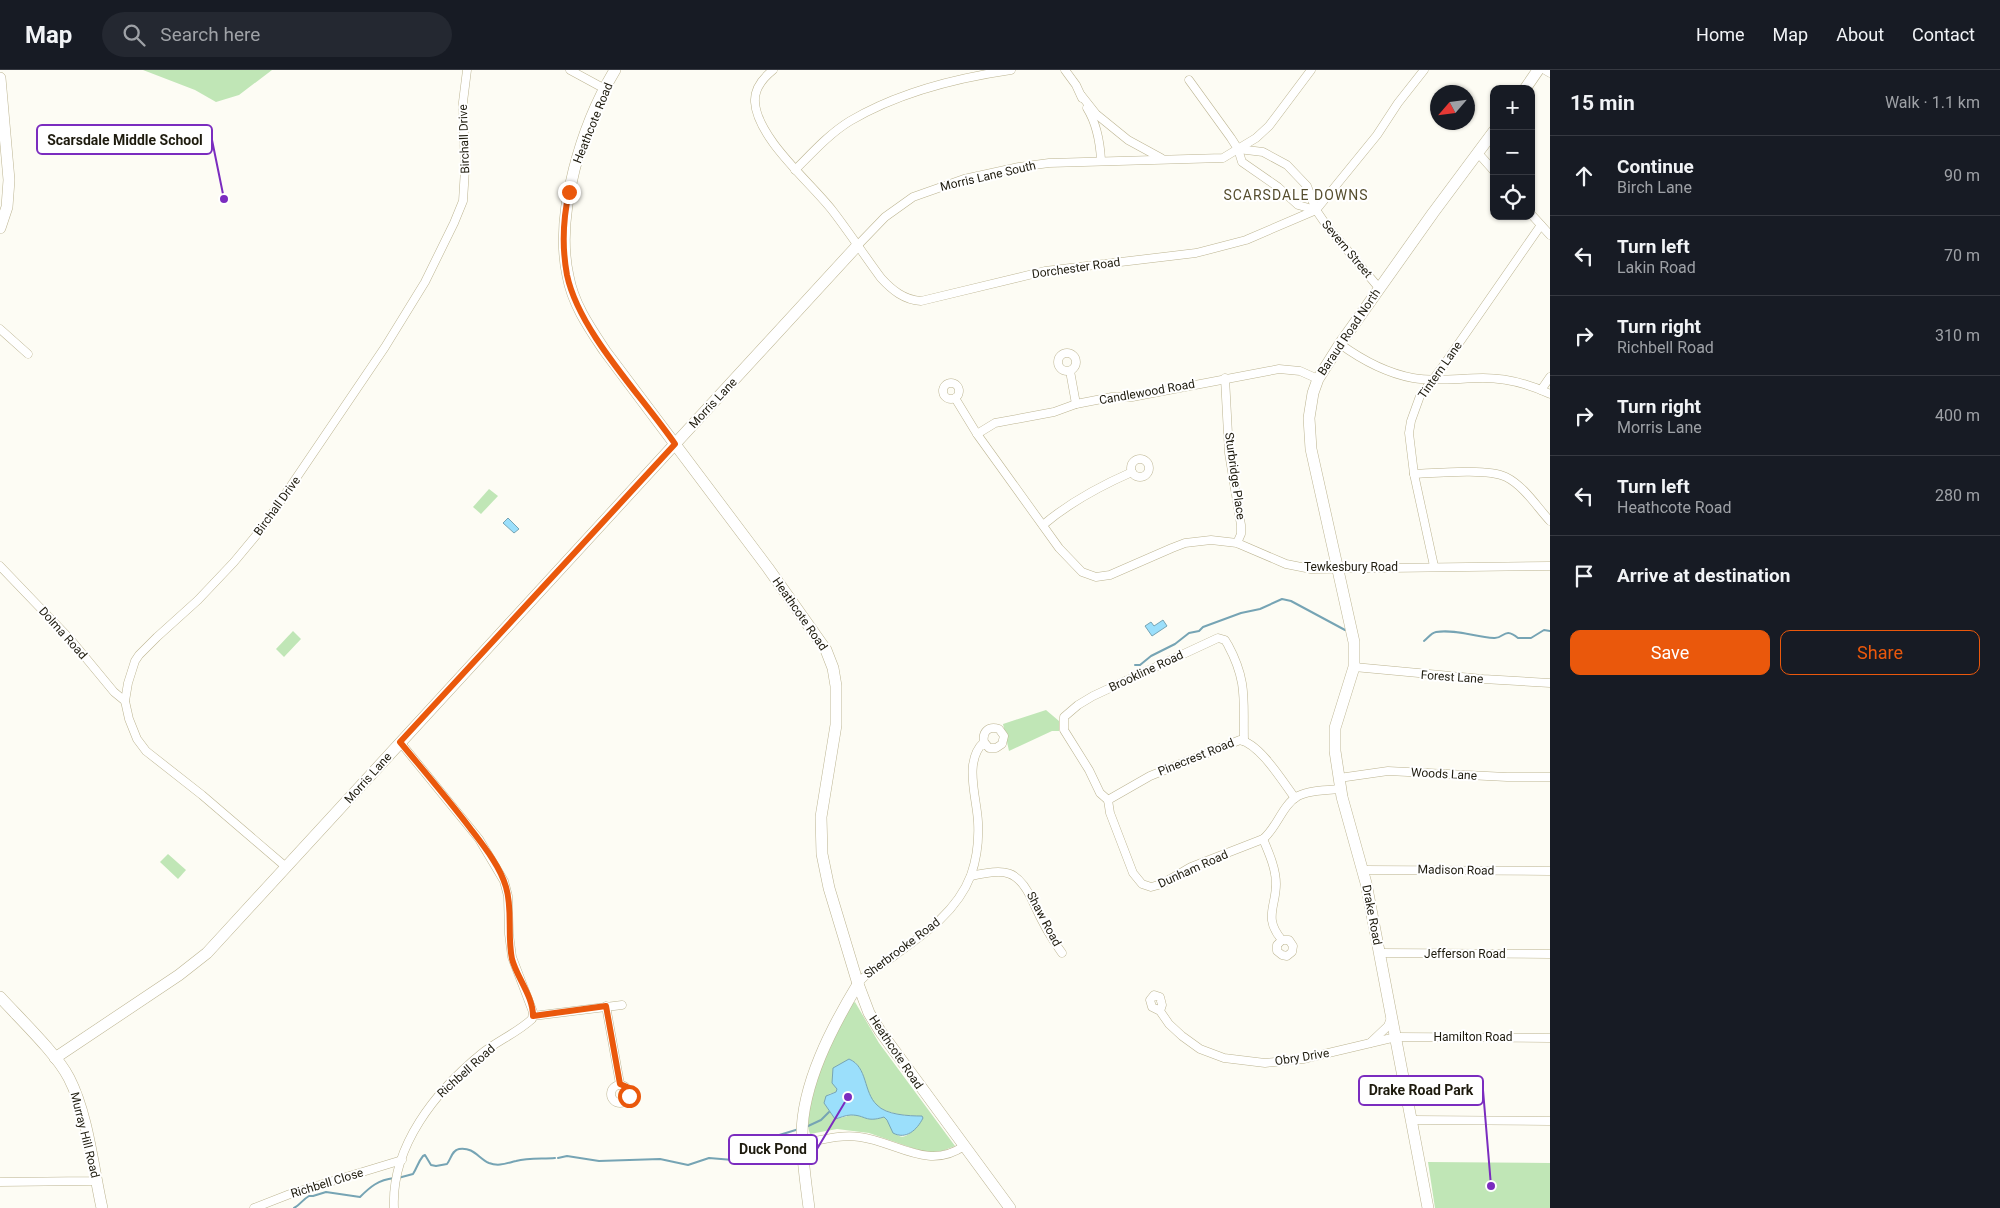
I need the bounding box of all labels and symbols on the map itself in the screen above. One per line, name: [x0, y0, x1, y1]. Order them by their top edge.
street label: Heathcote Road: [570, 81, 616, 165]
north arrow: [1430, 85, 1475, 130]
street label: Birchall Drive: [456, 104, 472, 174]
callout: Scarsdale Middle School: [37, 125, 212, 154]
text: Scarsdale Middle School: [47, 132, 203, 148]
street label: Morris Lane South: [939, 158, 1037, 194]
route end: [558, 181, 581, 204]
district label: SCARSDALE DOWNS: [1223, 187, 1369, 203]
street label: Severn Street: [1319, 217, 1375, 281]
street label: Dorchester Road: [1031, 255, 1121, 281]
street label: Baraud Road North: [1315, 286, 1383, 378]
street label: Tintern Lane: [1415, 339, 1465, 401]
street label: Morris Lane: [686, 375, 740, 431]
street label: Candlewood Road: [1098, 377, 1196, 407]
street label: Sturbridge Place: [1222, 431, 1248, 521]
street label: Birchall Drive: [251, 474, 303, 538]
street label: Tewkesbury Road: [1304, 560, 1398, 574]
street label: Heathcote Road: [770, 575, 830, 653]
street label: Dolma Road: [36, 604, 90, 662]
street label: Brookline Road: [1107, 648, 1185, 694]
street label: Forest Lane: [1420, 668, 1484, 686]
street label: Pinecrest Road: [1156, 735, 1236, 779]
street label: Morris Lane: [342, 750, 394, 806]
street label: Woods Lane: [1411, 765, 1477, 783]
street label: Dunham Road: [1156, 847, 1230, 891]
street label: Madison Road: [1417, 862, 1495, 878]
street label: Drake Road: [1359, 884, 1385, 946]
street label: Shaw Road: [1024, 889, 1064, 949]
street label: Sherbrooke Road: [861, 915, 943, 981]
street label: Jefferson Road: [1424, 947, 1506, 961]
street label: Heathcote Road: [866, 1012, 926, 1092]
street label: Hamilton Road: [1433, 1030, 1513, 1044]
street label: Richbell Road: [434, 1041, 498, 1101]
street label: Obry Drive: [1274, 1046, 1330, 1068]
callout: Drake Road Park: [1359, 1076, 1483, 1105]
text: Drake Road Park: [1369, 1082, 1474, 1098]
route start: [618, 1085, 641, 1108]
street label: Murray Hill Road: [68, 1091, 102, 1179]
callout: Duck Pond: [729, 1135, 817, 1164]
text: Duck Pond: [739, 1141, 807, 1157]
street label: Richbell Close: [289, 1165, 365, 1201]

